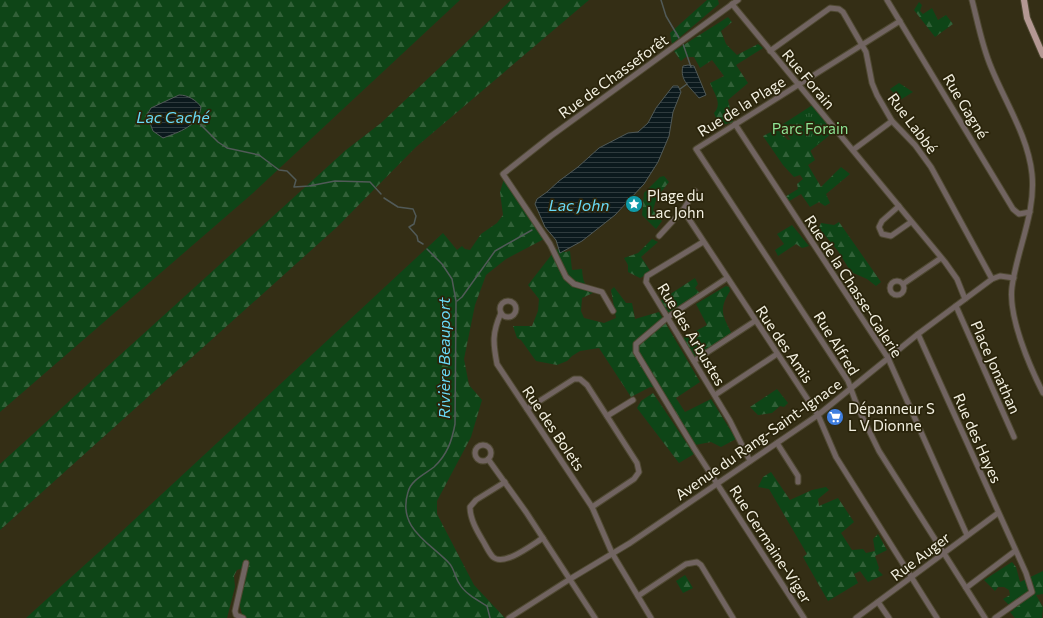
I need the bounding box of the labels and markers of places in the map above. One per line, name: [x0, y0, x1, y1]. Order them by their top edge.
place label: Plage du Lac John: [647, 186, 704, 221]
place icon: Plage du Lac John: [624, 194, 644, 214]
place label: Dépanneur S L V Dionne: [848, 399, 935, 434]
supermarket icon: Dépanneur S L V Dionne: [825, 407, 845, 427]

